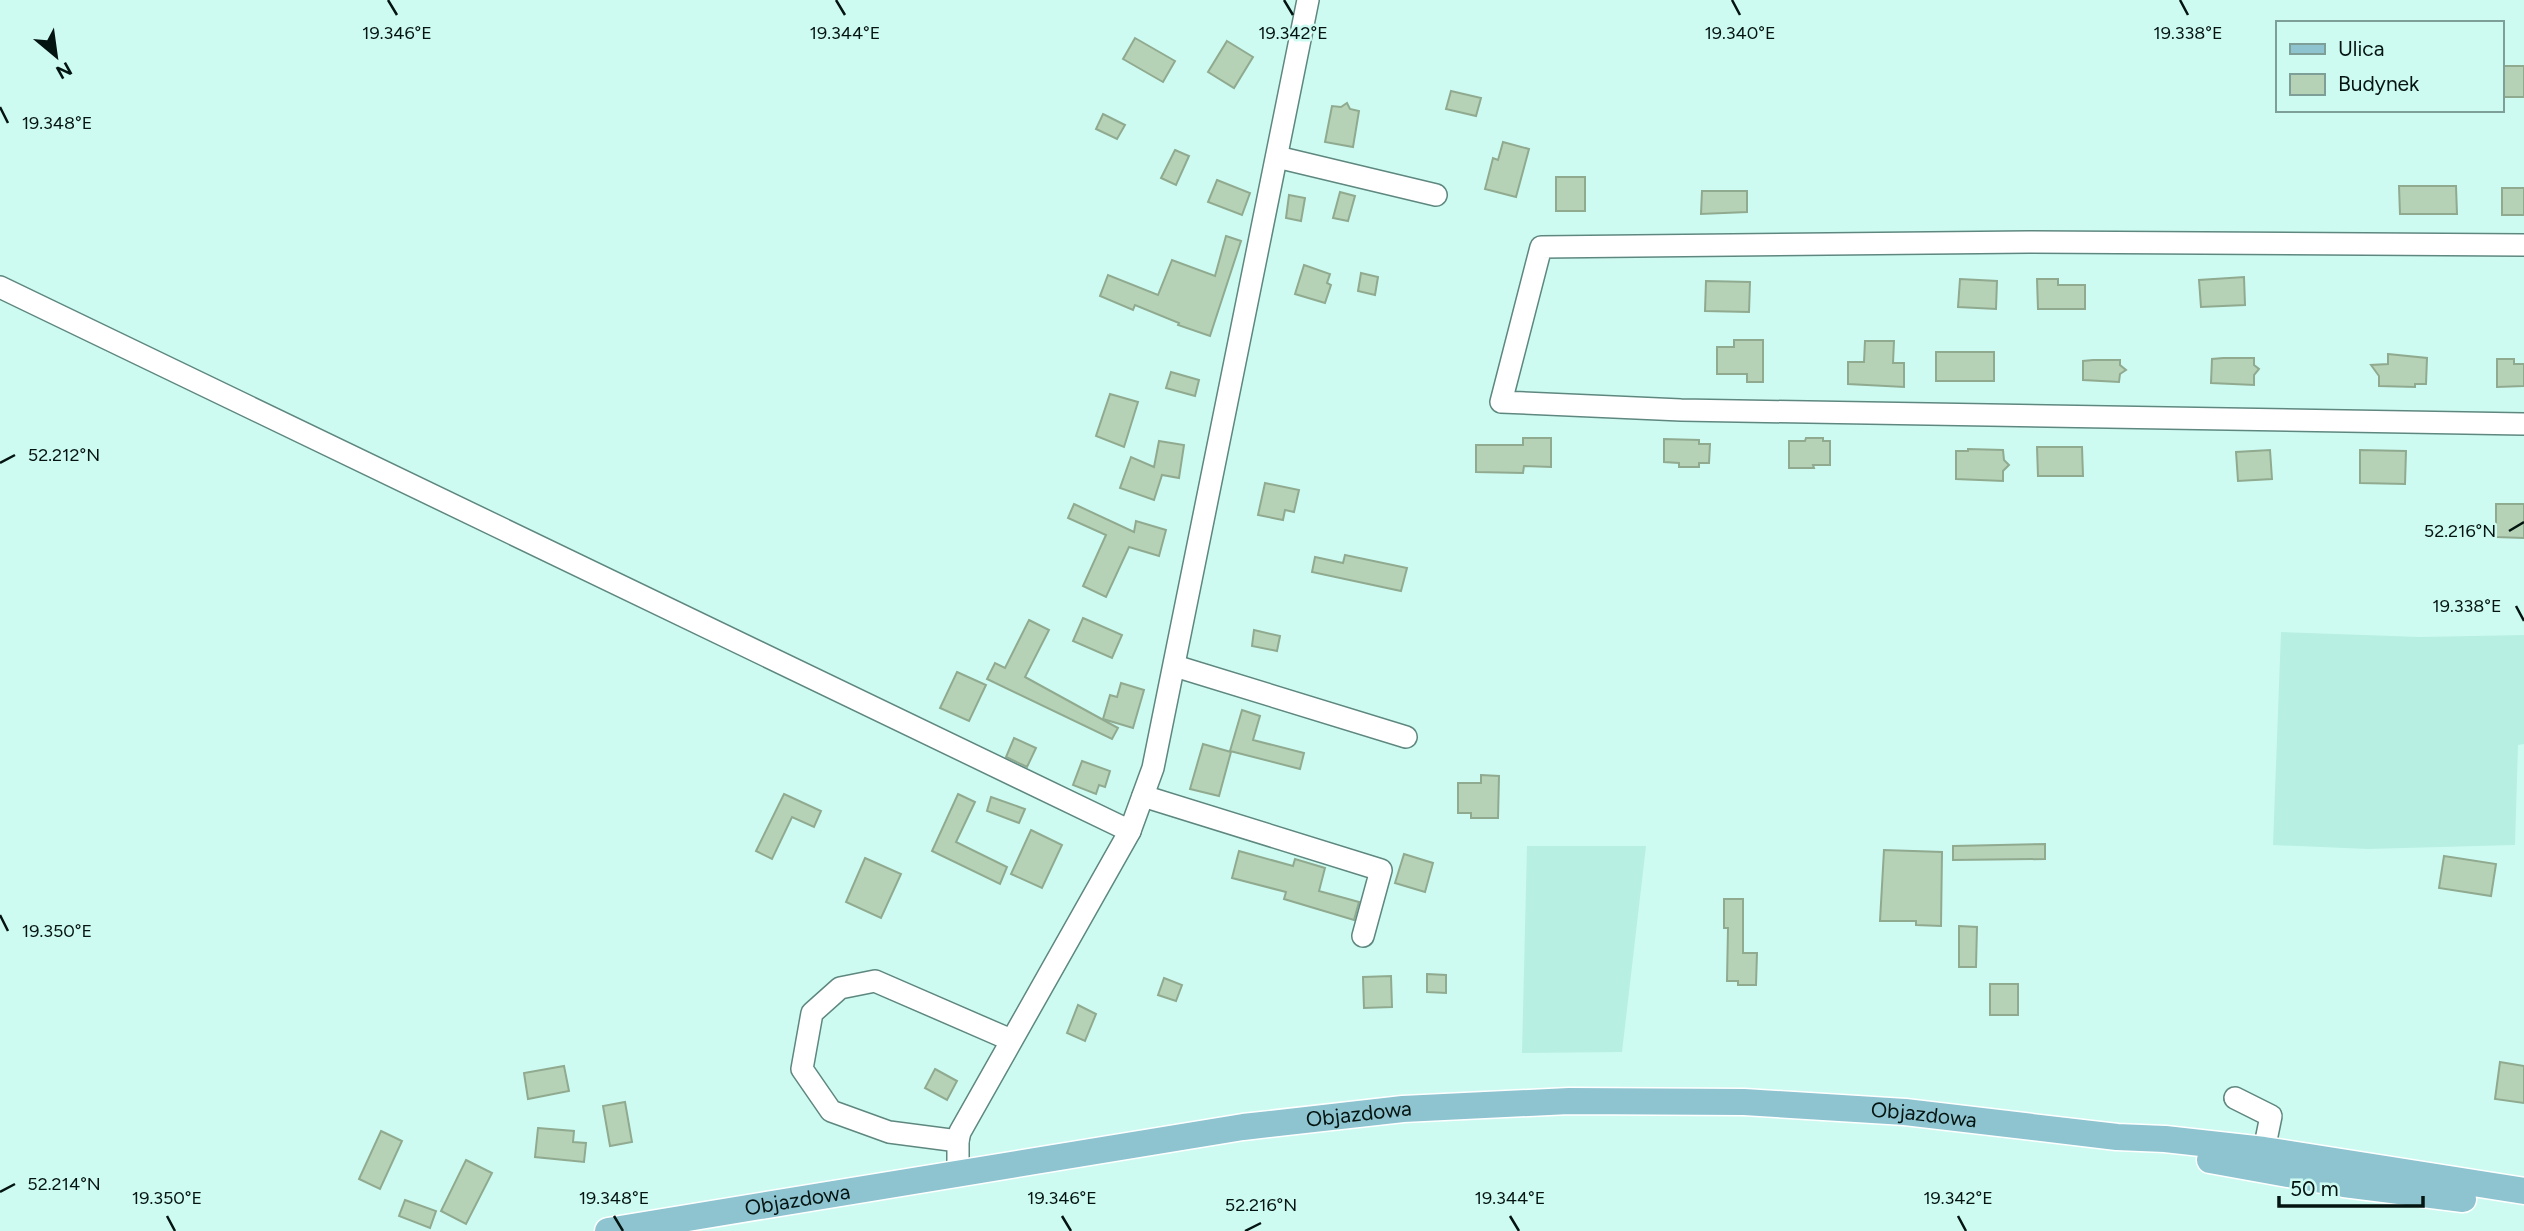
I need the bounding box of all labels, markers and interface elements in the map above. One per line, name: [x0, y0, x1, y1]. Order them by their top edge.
north arrow: [21, 21, 91, 91]
legend: [2276, 21, 2503, 112]
text: 19.346°E: [362, 22, 432, 44]
text: 19.344°E: [810, 22, 880, 44]
text: 19.342°E: [1258, 22, 1328, 44]
text: 19.340°E: [1704, 22, 1776, 44]
text: 19.338°E: [2153, 22, 2223, 44]
text: Ulica: [2338, 36, 2384, 61]
text: N: [52, 57, 76, 84]
text: Budynek: [2338, 71, 2420, 96]
text: 19.348°E: [22, 112, 92, 134]
text: 52.212°N: [28, 444, 100, 466]
text: 52.216°N: [2424, 520, 2496, 542]
text: 19.338°E: [2432, 595, 2502, 617]
text: 19.350°E: [22, 920, 92, 942]
street label: Objazdowa: [1304, 1096, 1412, 1132]
street label: Objazdowa: [1870, 1097, 1978, 1132]
scale bar: [2279, 1164, 2422, 1208]
text: 52.214°N: [27, 1173, 101, 1195]
text: 50 m: [2290, 1176, 2339, 1201]
street label: Objazdowa: [743, 1179, 852, 1220]
text: 19.350°E: [132, 1187, 202, 1209]
text: 19.348°E: [579, 1187, 649, 1209]
text: 19.346°E: [1027, 1187, 1097, 1209]
text: 19.344°E: [1475, 1187, 1545, 1209]
text: 19.342°E: [1923, 1187, 1993, 1209]
text: 52.216°N: [1225, 1194, 1297, 1216]

